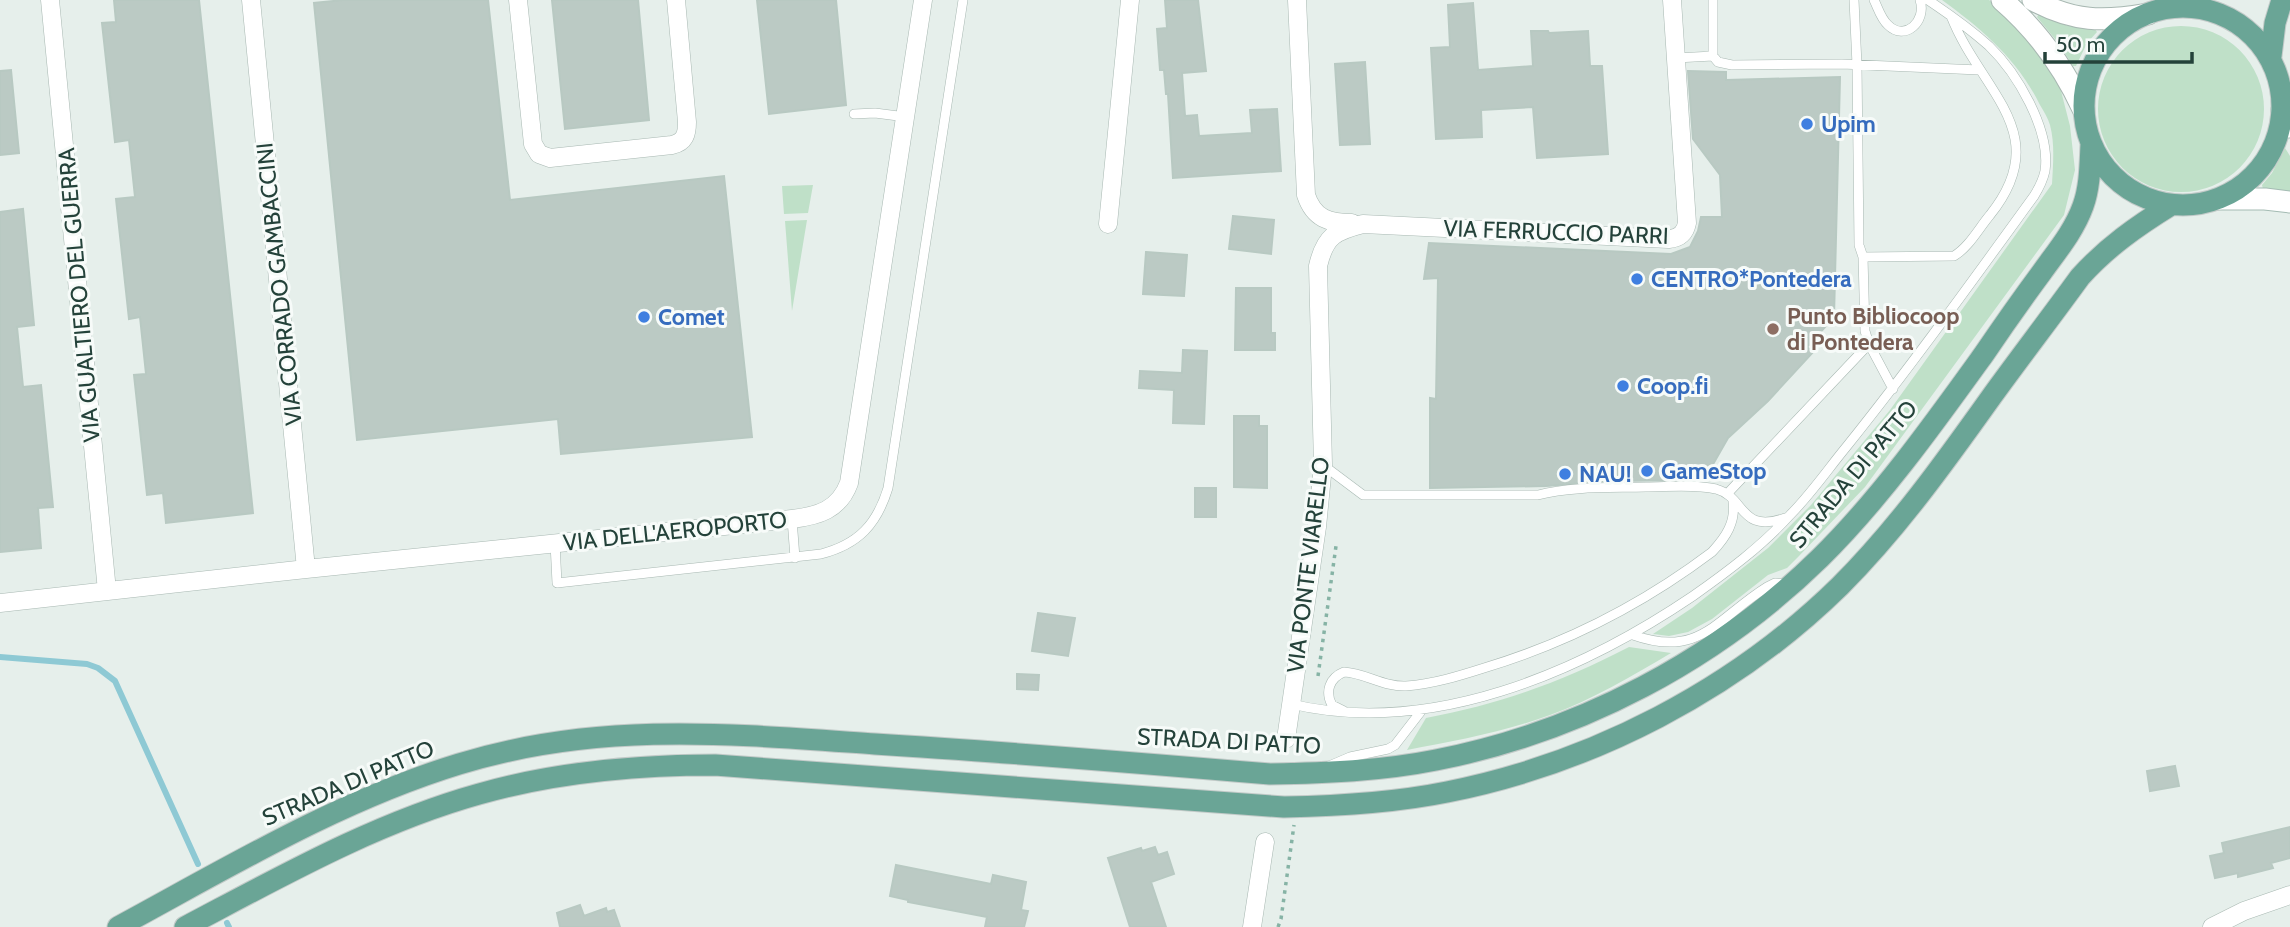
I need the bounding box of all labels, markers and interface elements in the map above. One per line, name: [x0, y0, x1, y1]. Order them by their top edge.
scale bar: [2045, 21, 2192, 65]
text: 50 m: [2056, 32, 2105, 57]
place label: Upim: [1821, 110, 1876, 138]
marker: Upim: [1799, 116, 1815, 132]
street label: VIA CORRADO GAMBACCINI: [250, 141, 308, 427]
street label: VIA GUALTIERO DEL GUERRA: [52, 147, 106, 443]
street label: VIA FERRUCCIO PARRI: [1443, 214, 1669, 250]
place label: CENTRO*Pontedera: [1651, 265, 1852, 293]
marker: CENTRO*Pontedera: [1629, 271, 1645, 287]
place label: Punto Bibliocoop di Pontedera: [1787, 302, 1959, 356]
place label: Comet: [658, 303, 725, 331]
marker: Comet: [636, 309, 652, 325]
marker: Punto Bibliocoop di Pontedera: [1765, 321, 1781, 337]
place label: Coop.fi: [1637, 372, 1709, 400]
marker: Coop.fi: [1615, 378, 1631, 394]
street label: STRADA DI PATTO: [1783, 394, 1923, 554]
street label: VIA PONTE VIARELLO: [1281, 455, 1335, 675]
place label: GameStop: [1661, 457, 1767, 485]
place label: NAU!: [1579, 460, 1632, 488]
marker: GameStop: [1639, 463, 1655, 479]
marker: NAU!: [1557, 466, 1573, 482]
street label: VIA DELL'AEROPORTO: [562, 505, 788, 557]
street label: STRADA DI PATTO: [1136, 722, 1322, 760]
street label: STRADA DI PATTO: [258, 734, 438, 832]

